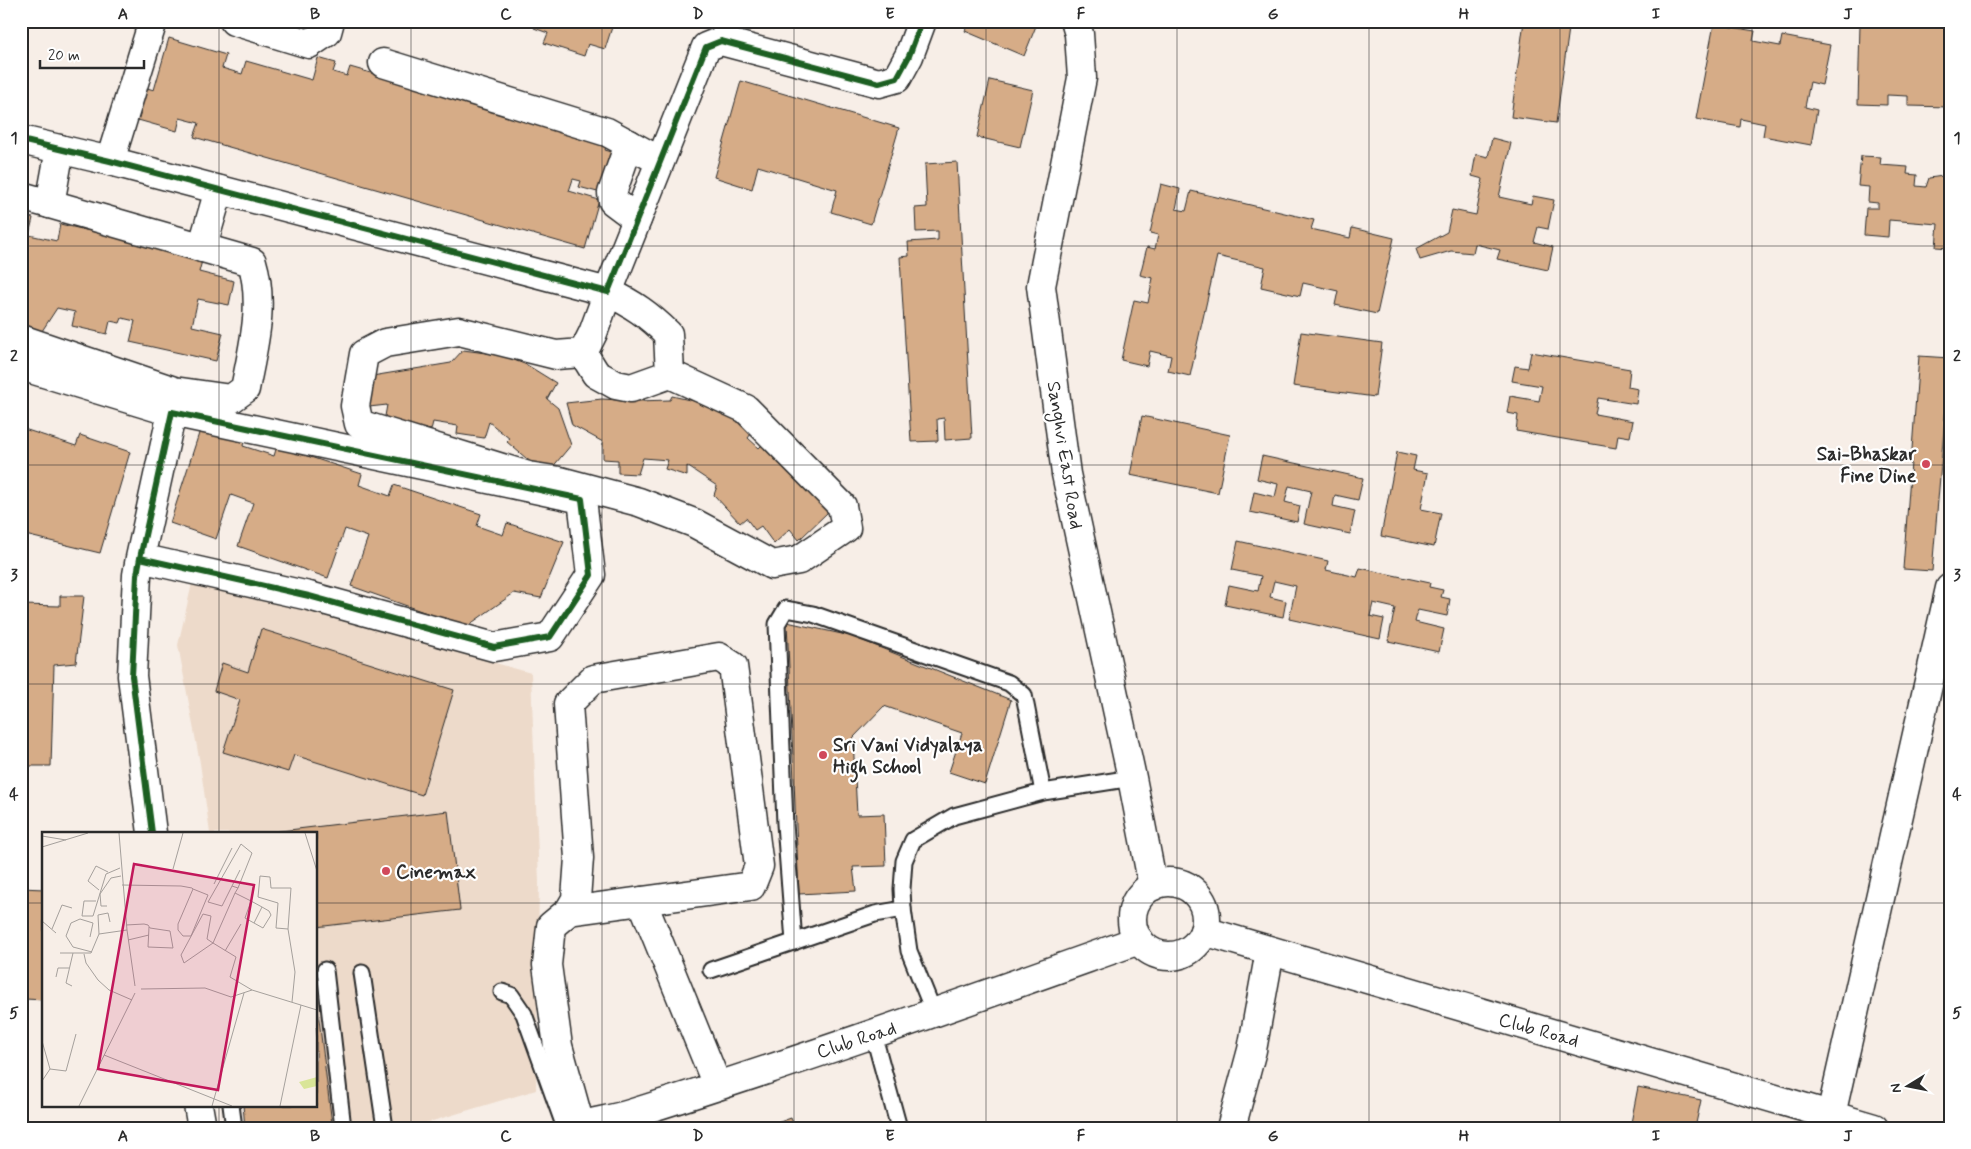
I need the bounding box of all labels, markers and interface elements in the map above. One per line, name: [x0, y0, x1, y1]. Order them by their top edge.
text: A: [118, 4, 128, 25]
text: B: [310, 4, 320, 25]
text: C: [500, 4, 512, 25]
text: D: [692, 4, 704, 25]
text: E: [885, 4, 895, 25]
text: F: [1077, 4, 1086, 25]
text: G: [1268, 4, 1279, 25]
text: H: [1459, 4, 1470, 25]
text: I: [1652, 4, 1661, 25]
text: J: [1843, 4, 1853, 25]
scale bar: [40, 38, 144, 70]
text: 20 m: [48, 46, 80, 66]
text: 1: [10, 128, 18, 149]
text: 1: [1953, 128, 1961, 149]
text: 2: [10, 346, 18, 367]
text: 2: [1953, 346, 1961, 367]
street label: Sanghvi East Road: [1039, 379, 1089, 531]
place label: Sai-Bhaskar Fine Dine: [1817, 442, 1917, 489]
marker: Sai-Bhaskar Fine Dine: [1920, 458, 1932, 470]
text: 3: [10, 565, 18, 586]
text: 3: [1953, 565, 1961, 586]
place label: Sri Vani Vidyalaya High School: [833, 733, 983, 783]
marker: Sri Vani Vidyalaya High School: [817, 749, 829, 761]
text: 4: [9, 784, 19, 805]
text: 4: [1952, 784, 1962, 805]
inset map: [42, 832, 318, 1106]
place label: Cinemax: [396, 860, 477, 885]
marker: Cinemax: [380, 865, 392, 877]
text: 5: [9, 1003, 19, 1024]
text: 5: [1952, 1003, 1962, 1024]
street label: Club Road: [1496, 1007, 1582, 1054]
street label: Club Road: [814, 1016, 899, 1065]
north arrow: [1884, 1062, 1934, 1112]
text: N: [1887, 1082, 1906, 1094]
text: A: [118, 1126, 128, 1147]
text: B: [310, 1126, 320, 1147]
text: C: [500, 1126, 512, 1147]
text: D: [692, 1126, 704, 1147]
text: E: [885, 1126, 895, 1147]
text: F: [1077, 1126, 1086, 1147]
text: G: [1268, 1126, 1279, 1147]
text: H: [1459, 1126, 1470, 1147]
text: I: [1652, 1126, 1661, 1147]
text: J: [1843, 1126, 1853, 1147]

